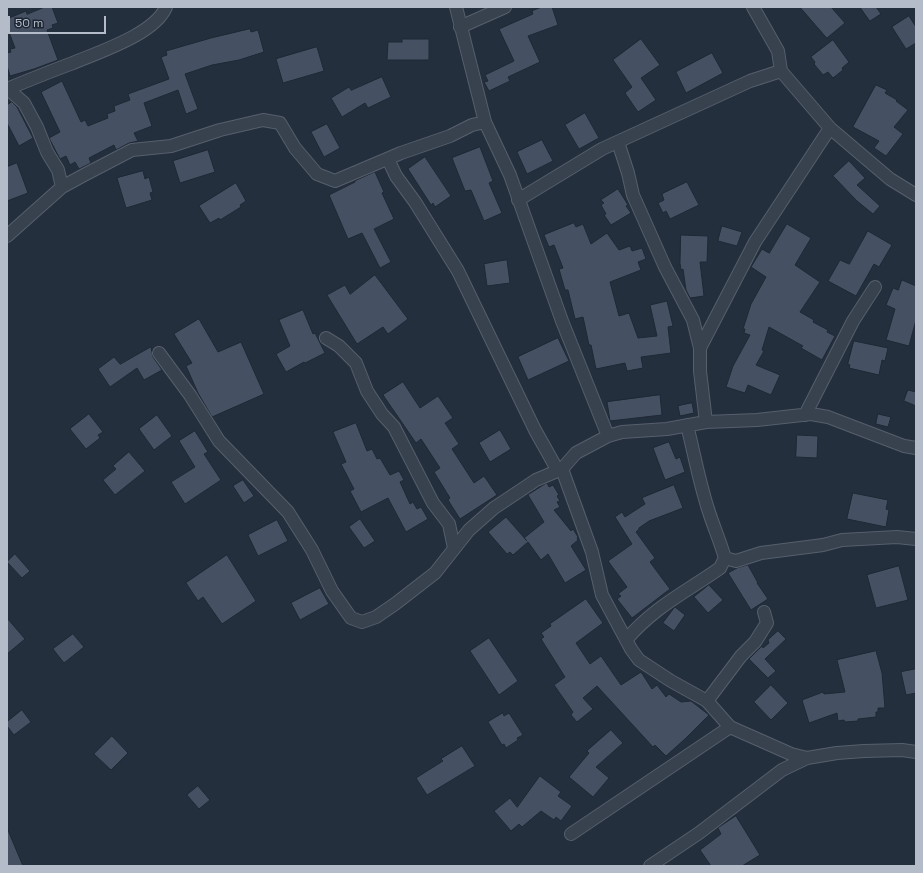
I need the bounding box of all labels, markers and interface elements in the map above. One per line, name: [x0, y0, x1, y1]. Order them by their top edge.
scale bar: [10, 8, 108, 34]
text: 50 m: [15, 15, 43, 31]

